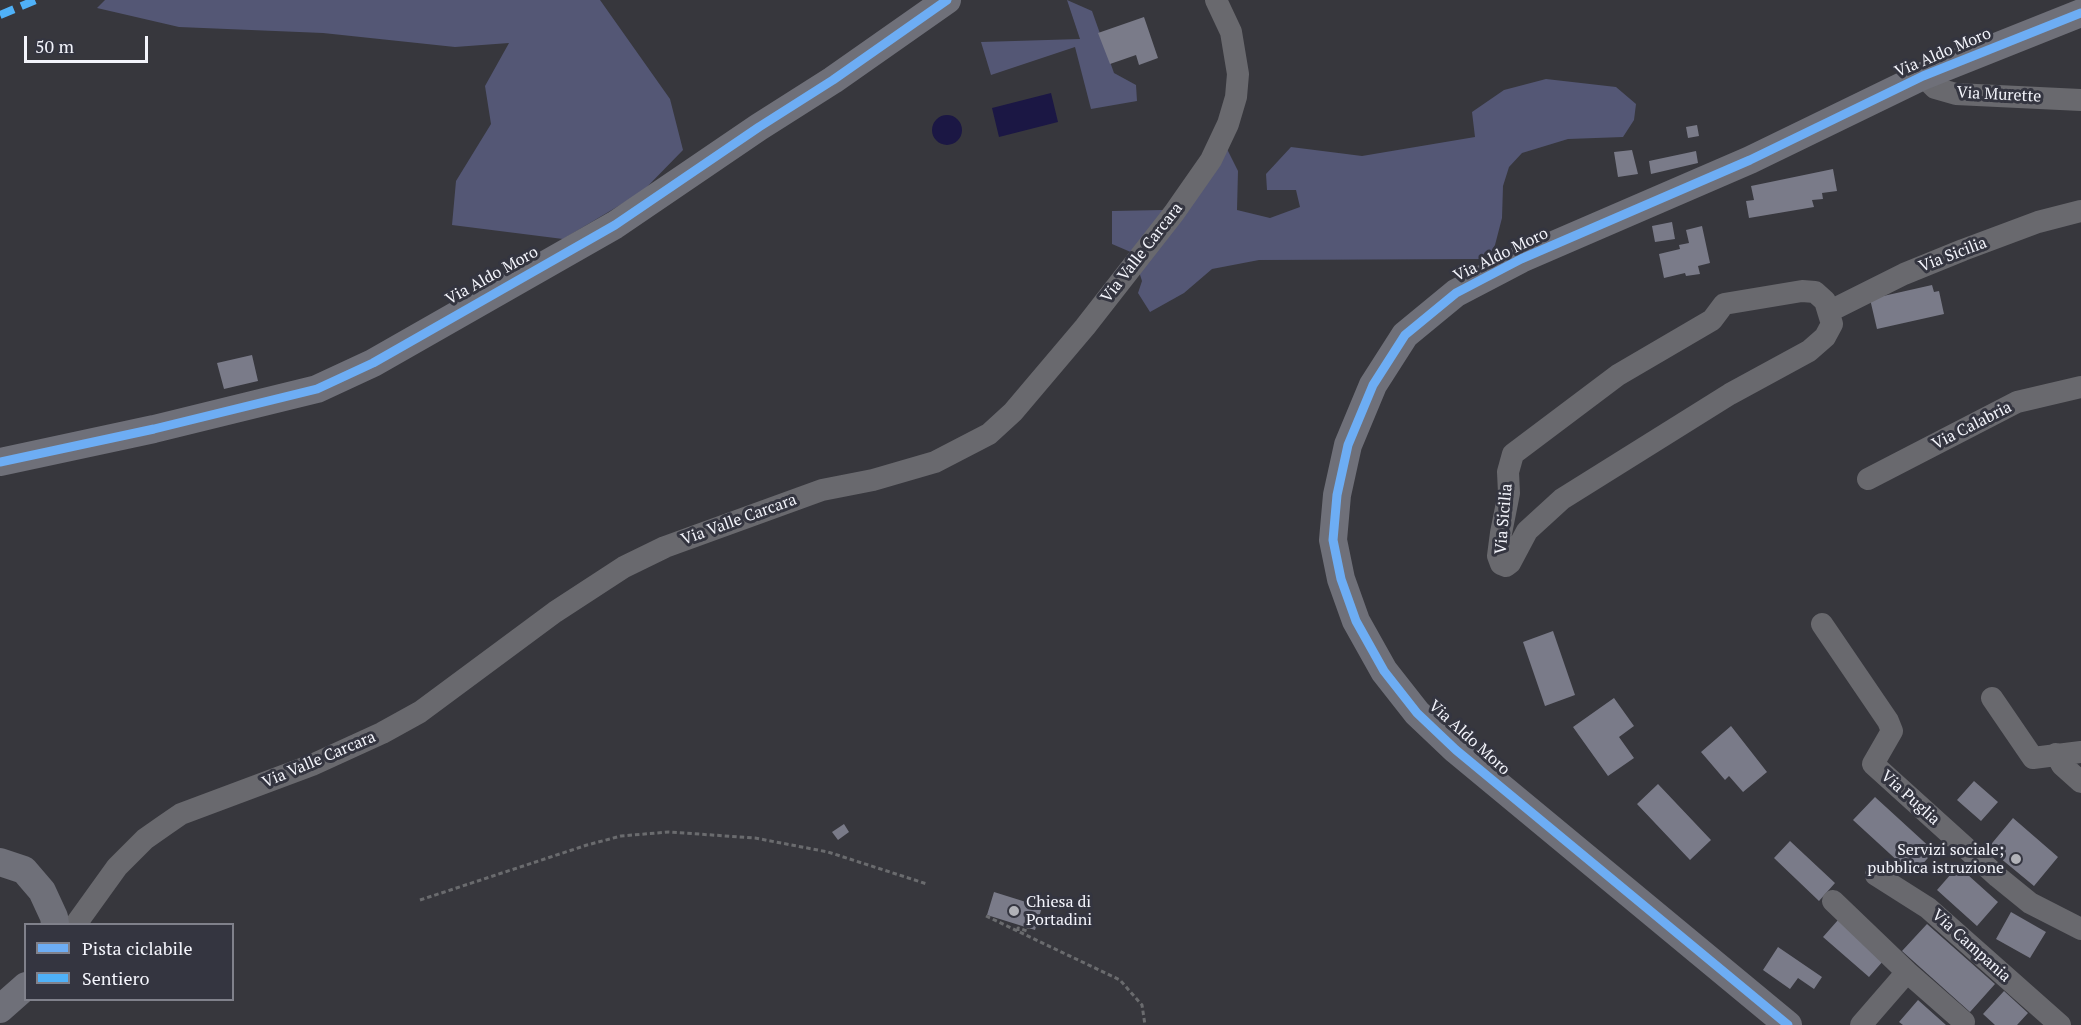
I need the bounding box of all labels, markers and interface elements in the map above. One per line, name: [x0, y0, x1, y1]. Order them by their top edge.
scale bar: [27, 24, 152, 62]
street label: Via Aldo Moro: [1892, 24, 1994, 82]
text: 50 m: [35, 34, 74, 58]
street label: Via Murette: [1956, 83, 2042, 107]
street label: Via Valle Carcara: [1097, 199, 1187, 307]
street label: Via Aldo Moro: [1451, 224, 1551, 286]
street label: Via Sicilia: [1916, 233, 1990, 277]
street label: Via Aldo Moro: [442, 243, 542, 309]
street label: Via Calabria: [1929, 398, 2015, 454]
street label: Via Sicilia: [1491, 483, 1517, 555]
street label: Via Valle Carcara: [679, 490, 799, 550]
street label: Via Aldo Moro: [1424, 696, 1514, 780]
street label: Via Valle Carcara: [259, 727, 379, 793]
street label: Via Puglia: [1877, 767, 1943, 829]
place label: Servizi sociale; pubblica istruzione: [1867, 840, 2004, 878]
marker: Servizi sociale; pubblica istruzione: [2009, 852, 2023, 866]
place label: Chiesa di Portadini: [1026, 892, 1092, 930]
marker: Chiesa di Portadini: [1007, 904, 1021, 918]
street label: Via Campania: [1928, 906, 2014, 986]
legend: [24, 923, 234, 1001]
text: Pista ciclabile: [82, 936, 192, 960]
text: Sentiero: [82, 966, 149, 990]

